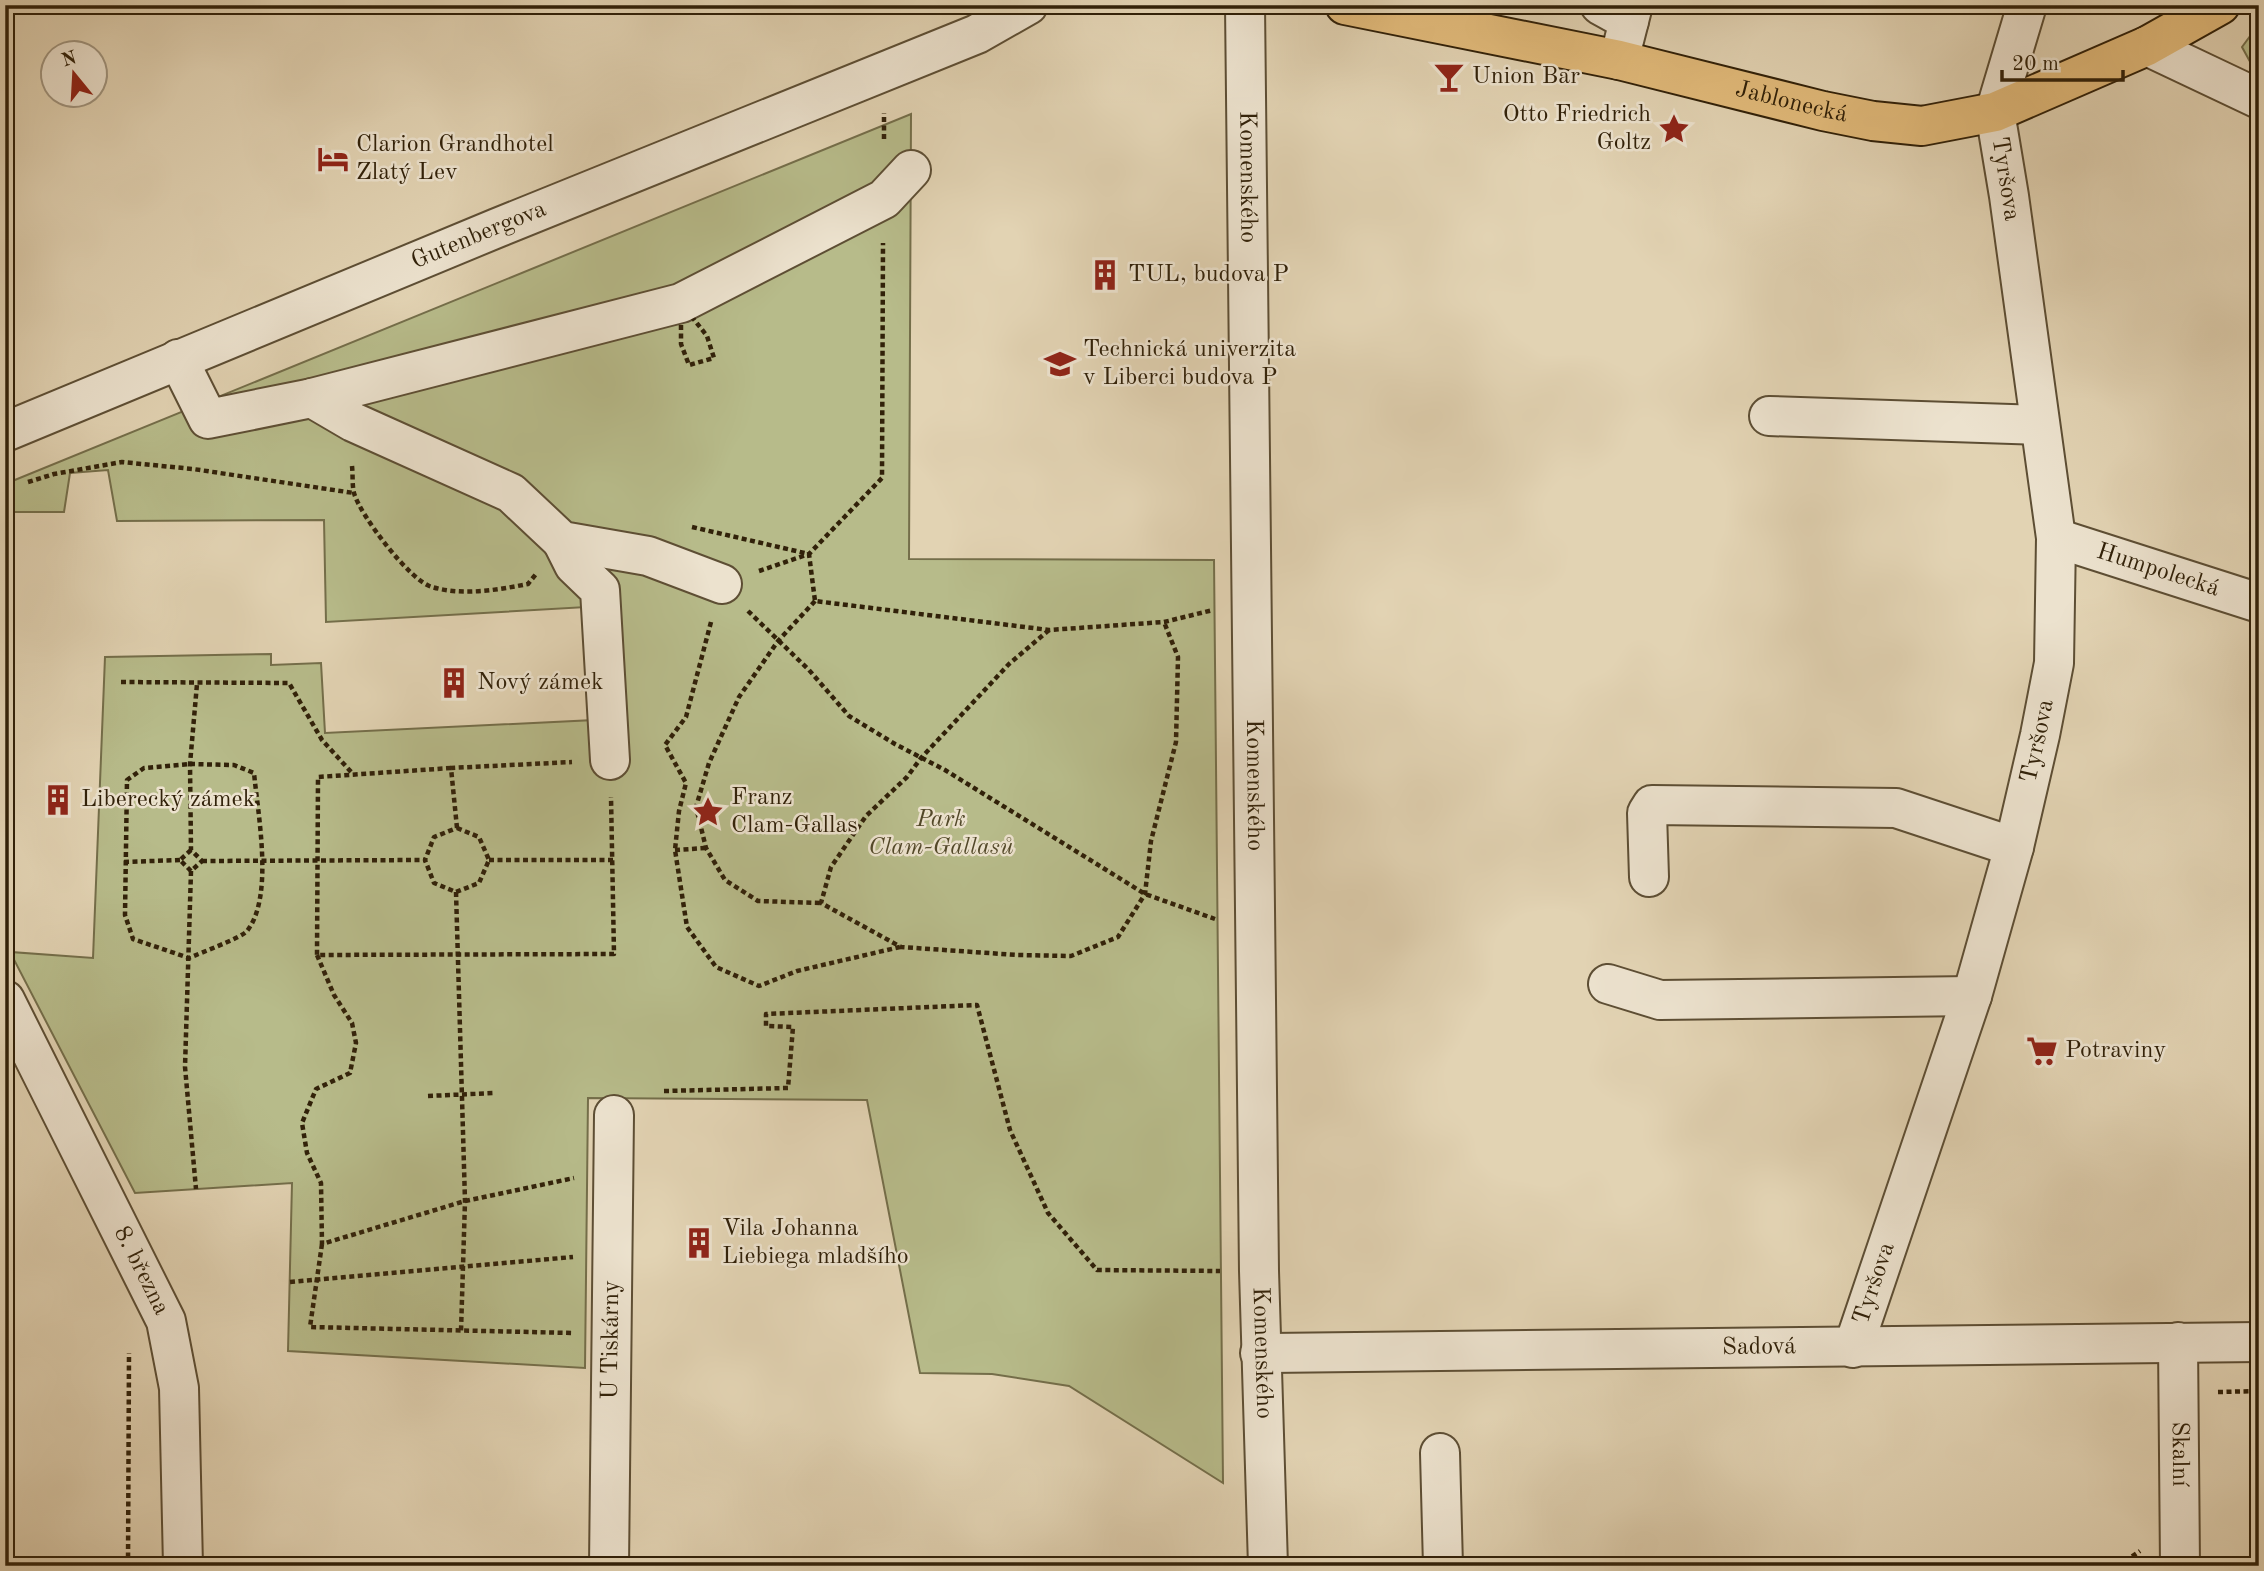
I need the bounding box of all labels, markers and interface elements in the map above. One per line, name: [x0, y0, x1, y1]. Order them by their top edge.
north arrow: [38, 38, 108, 108]
scale bar: [2002, 38, 2122, 82]
text: N: [60, 49, 80, 71]
text: 20 m: [2012, 54, 2059, 75]
bar icon: Union Bar: [1432, 60, 1466, 94]
place label: Union Bar: [1472, 65, 1580, 89]
street label: Jablonecká: [1733, 78, 1849, 128]
place label: Otto Friedrich Goltz: [1503, 103, 1651, 155]
street label: Komenského: [1234, 111, 1260, 243]
place icon: Otto Friedrich Goltz: [1657, 112, 1691, 146]
place label: Clarion Grandhotel Zlatý Lev: [356, 133, 554, 185]
street label: Tyršova: [1987, 135, 2024, 223]
hotel icon: Clarion Grandhotel Zlatý Lev: [316, 142, 350, 176]
street label: Gutenbergova: [408, 197, 550, 274]
building icon: TUL, budova P: [1088, 258, 1122, 292]
place label: TUL, budova P: [1128, 263, 1289, 287]
place label: Technická univerzita v Liberci budova P: [1083, 338, 1296, 390]
school or university icon: Technická univerzita v Liberci budova P: [1043, 347, 1077, 381]
street label: Humpolecká: [2094, 540, 2222, 602]
building icon: Nový zámek: [437, 666, 471, 700]
place label: Nový zámek: [477, 671, 604, 695]
street label: Tyršova: [2017, 697, 2059, 785]
street label: Komenského: [1241, 719, 1266, 851]
building icon: Liberecký zámek: [41, 783, 75, 817]
place label: Franz Clam-Gallas: [731, 786, 858, 838]
place label: Liberecký zámek: [81, 788, 255, 812]
place icon: Franz Clam-Gallas: [691, 795, 725, 829]
park label: Park Clam-Gallasů: [868, 808, 1014, 860]
supermarket icon: Potraviny: [2025, 1034, 2059, 1068]
place label: Potraviny: [2065, 1039, 2166, 1063]
place label: Vila Johanna Liebiega mladšího: [722, 1217, 909, 1269]
street label: 8. března: [109, 1223, 173, 1319]
building icon: Vila Johanna Liebiega mladšího: [682, 1226, 716, 1260]
street label: Tyršova: [1850, 1239, 1900, 1328]
street label: U Tiskárny: [599, 1280, 624, 1400]
street label: Komenského: [1247, 1287, 1276, 1419]
street label: Sadová: [1722, 1335, 1796, 1360]
street label: Skalní: [2167, 1421, 2191, 1487]

